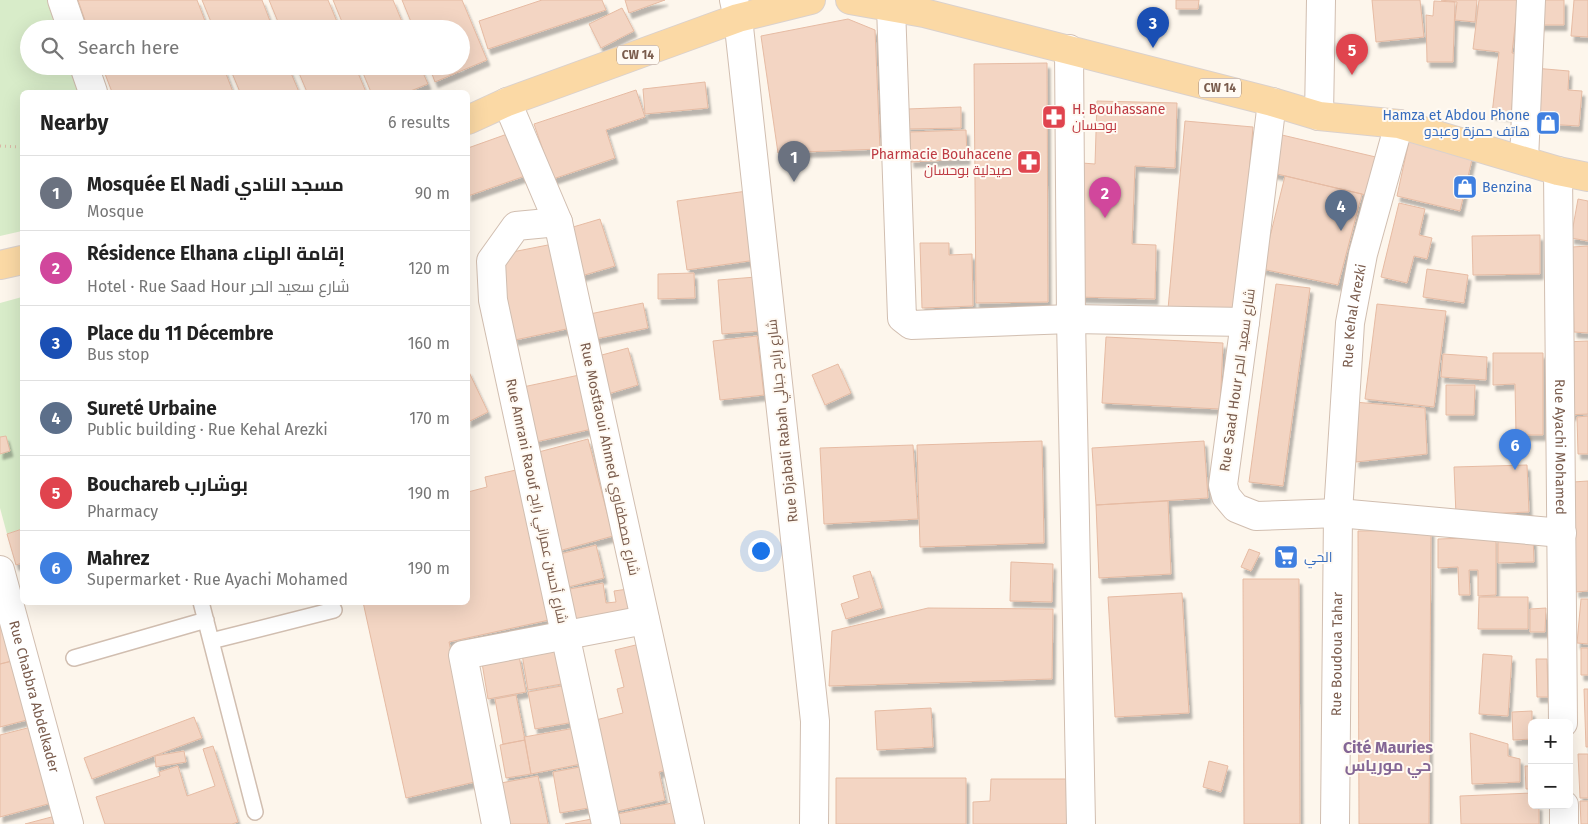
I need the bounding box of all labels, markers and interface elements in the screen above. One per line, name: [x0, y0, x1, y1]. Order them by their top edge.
pin: 3: [1137, 7, 1169, 48]
search box: [20, 20, 470, 75]
icon: search: [38, 34, 66, 62]
pin: 5: [1336, 34, 1368, 75]
text: Search here: [78, 36, 179, 59]
road number: CW 14: [617, 46, 659, 64]
road number: CW 14: [1199, 78, 1241, 98]
place label: H. Bouhassane بوحسان: [1072, 101, 1165, 134]
pharmacy icon: H. Bouhassane بوحسان: [1041, 104, 1067, 130]
place label: Hamza et Abdou Phone هاتف حمزة وعبدو: [1382, 107, 1530, 140]
text: Nearby: [40, 110, 108, 136]
shop icon: Hamza et Abdou Phone هاتف حمزة وعبدو: [1535, 110, 1561, 136]
text: 6 results: [388, 113, 450, 132]
pin: 1: [778, 141, 810, 182]
place label: Pharmacie Bouhacene صيدلية بوحسان: [871, 146, 1012, 179]
pharmacy icon: Pharmacie Bouhacene صيدلية بوحسان: [1016, 149, 1042, 175]
text: Mosquée El Nadi مسجد النادي: [87, 173, 344, 196]
shop icon: Benzina: [1452, 174, 1478, 200]
pin: 2: [1089, 177, 1121, 218]
place label: Benzina: [1482, 179, 1532, 196]
text: 1: [52, 184, 60, 203]
text: 90 m: [415, 184, 450, 203]
pin: 4: [1325, 190, 1357, 231]
text: Mosque: [87, 202, 144, 221]
text: Résidence Elhana إقامة الهناء: [87, 242, 345, 265]
text: 2: [52, 259, 60, 278]
text: 120 m: [408, 259, 450, 278]
street label: Rue Kehal Arezki: [1339, 262, 1370, 368]
text: Hotel · Rue Saad Hour شارع سعيد الحر: [87, 277, 350, 296]
street label: Rue Saad Hour شارع سعيد الحر: [1216, 287, 1259, 473]
street label: Rue Djabali Rabah شارع رابح جبالي: [763, 318, 805, 523]
text: Place du 11 Décembre: [87, 322, 273, 345]
text: 3: [52, 334, 60, 353]
text: 160 m: [408, 334, 450, 353]
street label: Rue Mostfaoui Ahmed شارع مصطفاوي: [574, 341, 643, 578]
text: Bus stop: [87, 345, 150, 364]
street label: Rue Amrani Raouf شارع أحسن عمراني رابح: [499, 377, 572, 626]
street label: Rue Ayachi Mohamed: [1551, 379, 1569, 515]
text: Sureté Urbaine: [87, 397, 217, 420]
text: 4: [51, 409, 61, 428]
text: 170 m: [409, 409, 450, 428]
text: Public building · Rue Kehal Arezki: [87, 420, 328, 439]
pin: 6: [1499, 429, 1531, 470]
text: Bouchareb بوشارب: [87, 473, 248, 496]
text: 5: [52, 484, 60, 503]
text: 190 m: [408, 484, 450, 503]
text: Pharmacy: [87, 502, 158, 521]
your location: [748, 538, 774, 564]
supermarket icon: الحي: [1273, 544, 1299, 570]
text: Mahrez: [87, 547, 149, 570]
place label: الحي: [1304, 549, 1332, 569]
text: 6: [51, 559, 61, 578]
text: 190 m: [408, 559, 450, 578]
text: Supermarket · Rue Ayachi Mohamed: [87, 570, 348, 589]
street label: Rue Boudoua Tahar: [1328, 591, 1346, 716]
street label: Rue Chabbra Abdelkader: [5, 619, 63, 775]
map controls: [1528, 719, 1573, 809]
button: +: [1528, 719, 1573, 764]
district label: Cité Mauries حي مورياس: [1343, 738, 1433, 778]
button: −: [1528, 764, 1573, 809]

